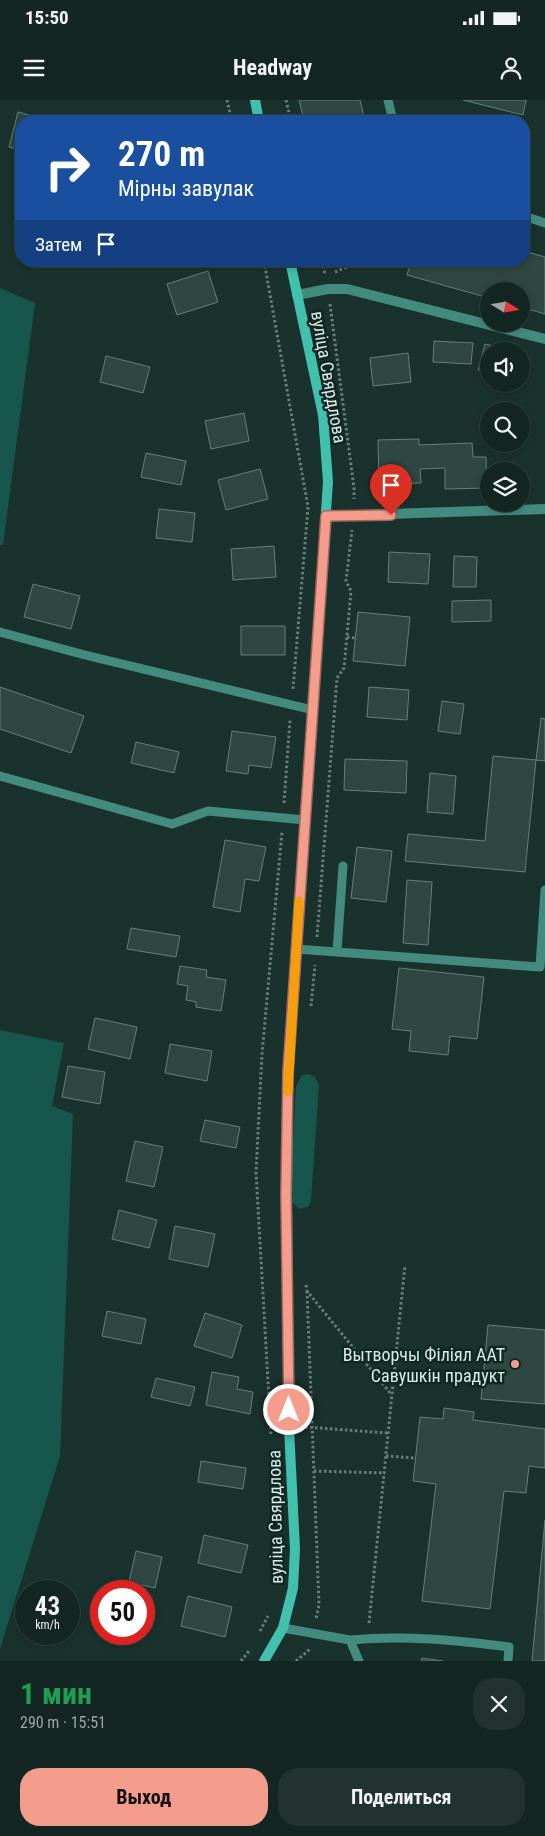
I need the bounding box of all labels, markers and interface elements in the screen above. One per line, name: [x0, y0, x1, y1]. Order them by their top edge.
text: 15:50: [25, 6, 69, 29]
icon: menu: [20, 54, 48, 82]
icon: person: [497, 54, 525, 82]
text: Headway: [233, 55, 312, 80]
text: 270 m: [118, 134, 205, 175]
icon: right: [35, 135, 100, 200]
text: Мірны завулак: [118, 176, 254, 201]
icon: arrive: [92, 230, 120, 258]
text: Затем: [35, 233, 82, 256]
north arrow: [480, 282, 530, 332]
map controls: [480, 282, 530, 512]
street label: вуліца Свярдлова: [307, 309, 351, 445]
button: sound: [480, 342, 530, 392]
button: search: [480, 402, 530, 452]
button: layers: [480, 462, 530, 512]
pin: [370, 464, 412, 515]
icon: arrive: [377, 471, 405, 499]
place label: Вытворчы Філіял ААТ Савушкін прадукт: [343, 1344, 505, 1386]
marker: Вытворчы Філіял ААТ Савушкін прадукт: [509, 1358, 521, 1370]
position arrow: [262, 1383, 314, 1435]
street label: вуліца Свярдлова: [263, 1450, 287, 1584]
speed limit sign: 50: [90, 1580, 155, 1645]
text: 43: [35, 1592, 60, 1621]
text: km/h: [35, 1618, 60, 1632]
text: 1 мин: [20, 1676, 92, 1711]
button: close: [473, 1678, 525, 1730]
text: 290 m · 15:51: [20, 1713, 106, 1732]
button: Выход: [20, 1768, 268, 1826]
button: Поделиться: [278, 1768, 525, 1826]

